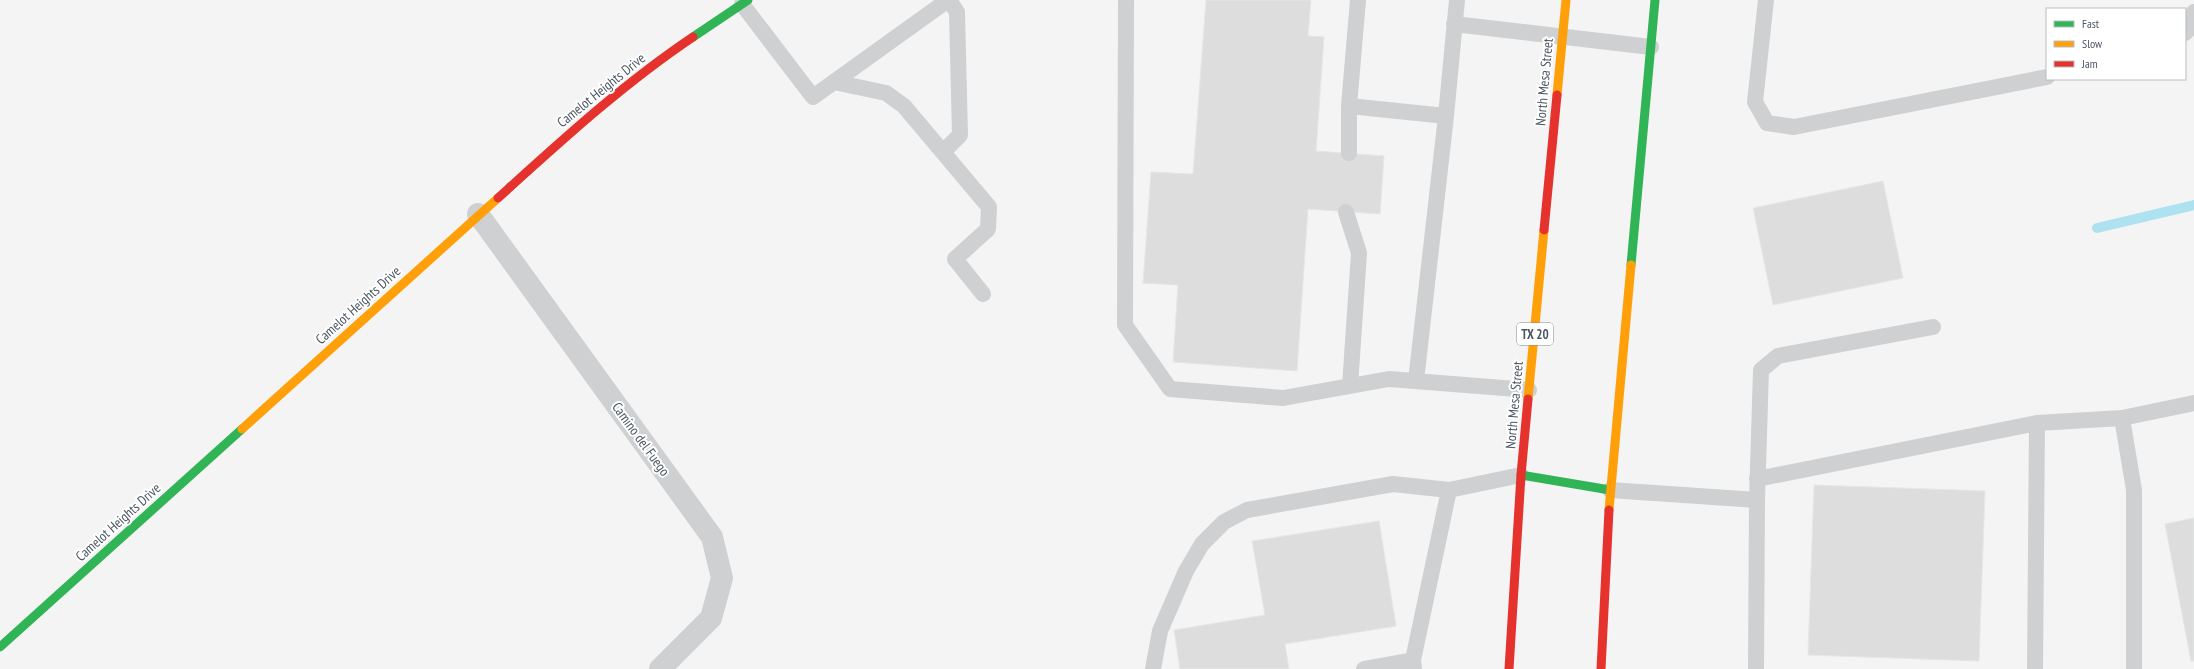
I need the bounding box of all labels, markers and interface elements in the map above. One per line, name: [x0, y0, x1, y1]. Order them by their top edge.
legend: [2046, 8, 2186, 80]
text: Fast: [2082, 16, 2100, 31]
text: Slow: [2082, 36, 2103, 51]
street label: North Mesa Street: [1531, 37, 1557, 126]
street label: Camelot Heights Drive: [553, 49, 649, 131]
text: Jam: [2081, 56, 2098, 71]
street label: Camelot Heights Drive: [312, 262, 404, 348]
road number: TX 20: [1517, 323, 1553, 345]
street label: North Mesa Street: [1501, 360, 1527, 449]
street label: Camino del Fuego: [608, 399, 674, 479]
street label: Camelot Heights Drive: [72, 479, 164, 565]

